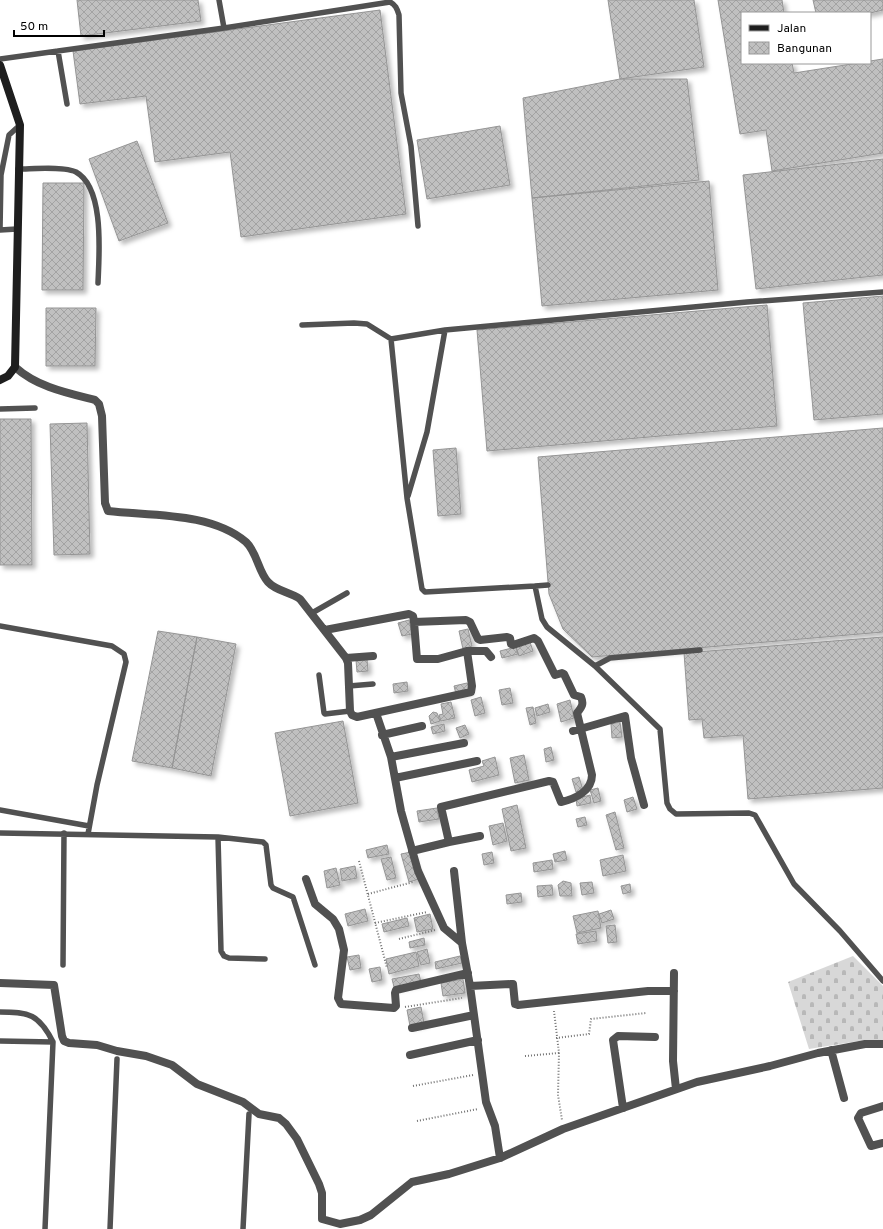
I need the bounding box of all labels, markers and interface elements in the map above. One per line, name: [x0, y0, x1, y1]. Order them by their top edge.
scale bar: [14, 12, 104, 38]
legend: [741, 12, 871, 64]
text: 50 m: [20, 19, 48, 35]
text: Jalan: [777, 21, 806, 37]
text: Bangunan: [777, 41, 832, 57]

